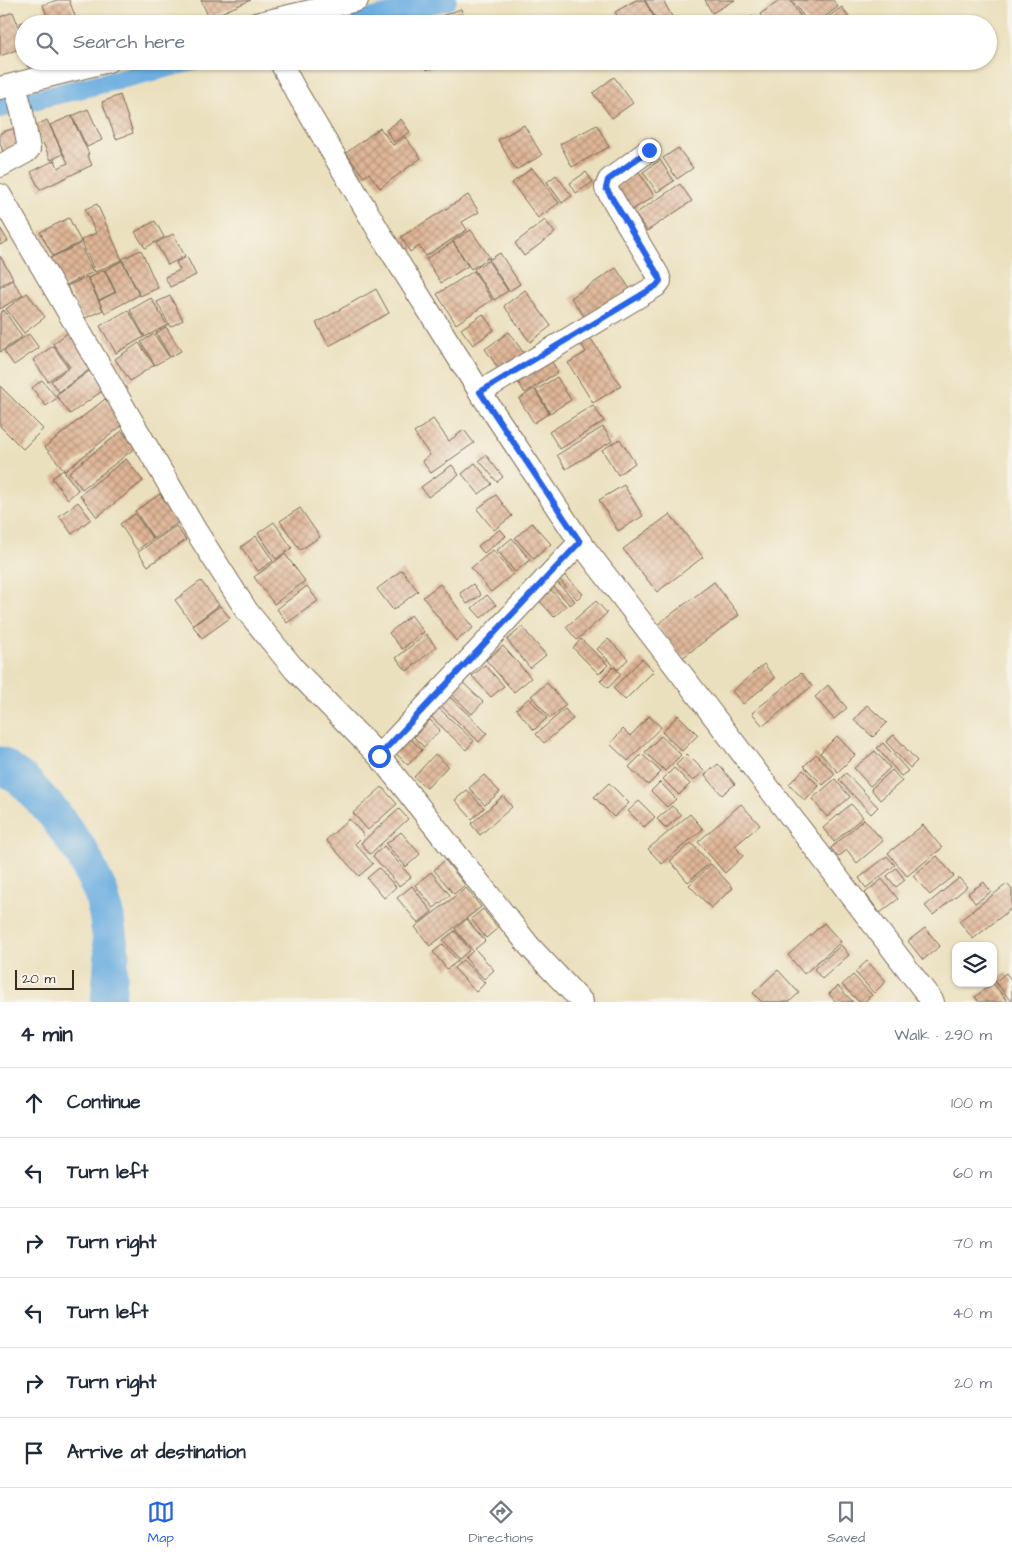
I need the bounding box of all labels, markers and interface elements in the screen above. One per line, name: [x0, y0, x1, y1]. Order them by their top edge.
search box: [15, 15, 997, 70]
icon: search: [33, 29, 61, 57]
text: Search here: [73, 29, 185, 56]
route end: [638, 139, 661, 162]
route start: [368, 745, 391, 768]
map controls: [952, 942, 997, 987]
button: layers: [952, 942, 997, 987]
scale bar: [15, 967, 74, 990]
text: 20 m: [22, 969, 55, 989]
text: 4 min: [20, 1020, 73, 1049]
text: Walk · 290 m: [894, 1024, 992, 1046]
icon: ahead: [20, 1089, 48, 1117]
text: Continue: [67, 1089, 141, 1116]
text: 100 m: [951, 1092, 992, 1114]
icon: left: [20, 1159, 48, 1187]
text: Turn left: [67, 1159, 148, 1186]
text: 60 m: [953, 1162, 992, 1184]
icon: right: [20, 1229, 48, 1257]
text: Turn right: [67, 1229, 156, 1256]
text: 70 m: [953, 1232, 992, 1254]
icon: left: [20, 1299, 48, 1327]
text: Turn left: [67, 1299, 148, 1326]
text: 40 m: [952, 1302, 992, 1324]
icon: right: [20, 1369, 48, 1397]
text: Turn right: [67, 1369, 156, 1396]
text: 20 m: [954, 1372, 992, 1394]
icon: arrive: [20, 1439, 48, 1467]
text: Arrive at destination: [67, 1439, 246, 1466]
tab: Map: [147, 1498, 175, 1548]
tab: Directions: [468, 1498, 533, 1548]
tab: Saved: [827, 1498, 865, 1548]

